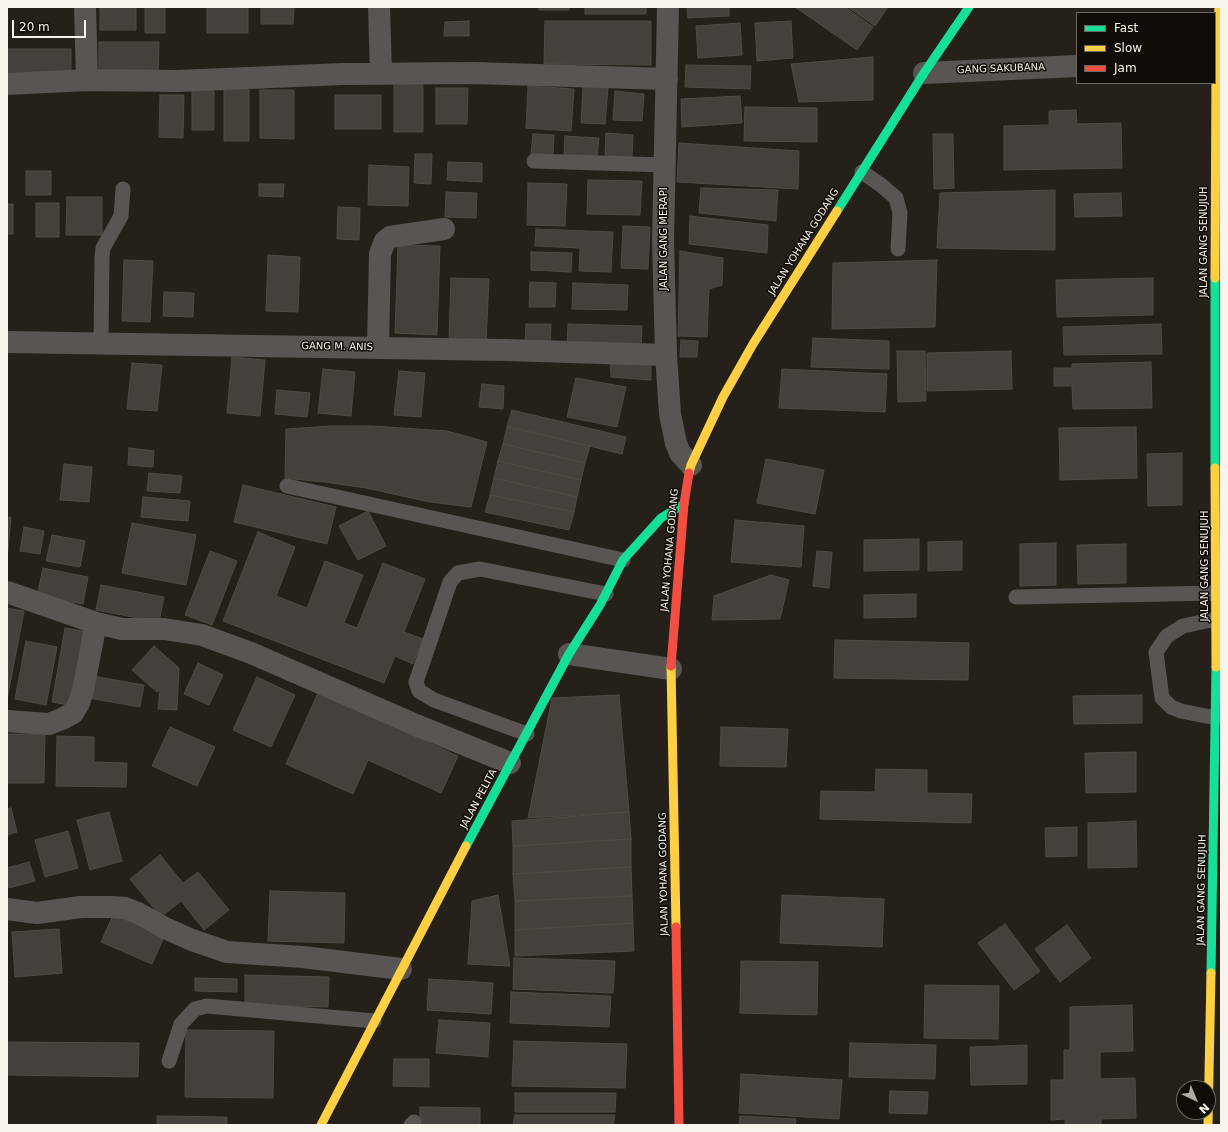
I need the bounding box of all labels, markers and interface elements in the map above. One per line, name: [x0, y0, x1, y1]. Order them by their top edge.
scale bar: [14, 12, 88, 38]
legend: [1076, 12, 1216, 84]
text: 20 m: [19, 20, 50, 34]
text: Fast: [1114, 21, 1138, 35]
text: Slow: [1114, 41, 1142, 55]
street label: GANG SAKUBANA: [957, 61, 1045, 77]
text: Jam: [1114, 61, 1137, 75]
street label: JALAN YOHANA GODANG: [766, 186, 842, 298]
street label: JALAN GANG SENUJUH: [1198, 186, 1210, 298]
street label: JALAN GANG MERAPI: [658, 187, 670, 291]
street label: GANG M. ANIS: [301, 340, 373, 354]
street label: JALAN YOHANA GODANG: [659, 488, 681, 612]
street label: JALAN GANG SENUJUH: [1199, 510, 1211, 622]
street label: JALAN PELITA: [458, 767, 500, 831]
street label: JALAN YOHANA GODANG: [657, 812, 671, 936]
street label: JALAN GANG SENUJUH: [1195, 834, 1209, 946]
north arrow: [1176, 1080, 1216, 1120]
text: N: [1196, 1100, 1212, 1116]

